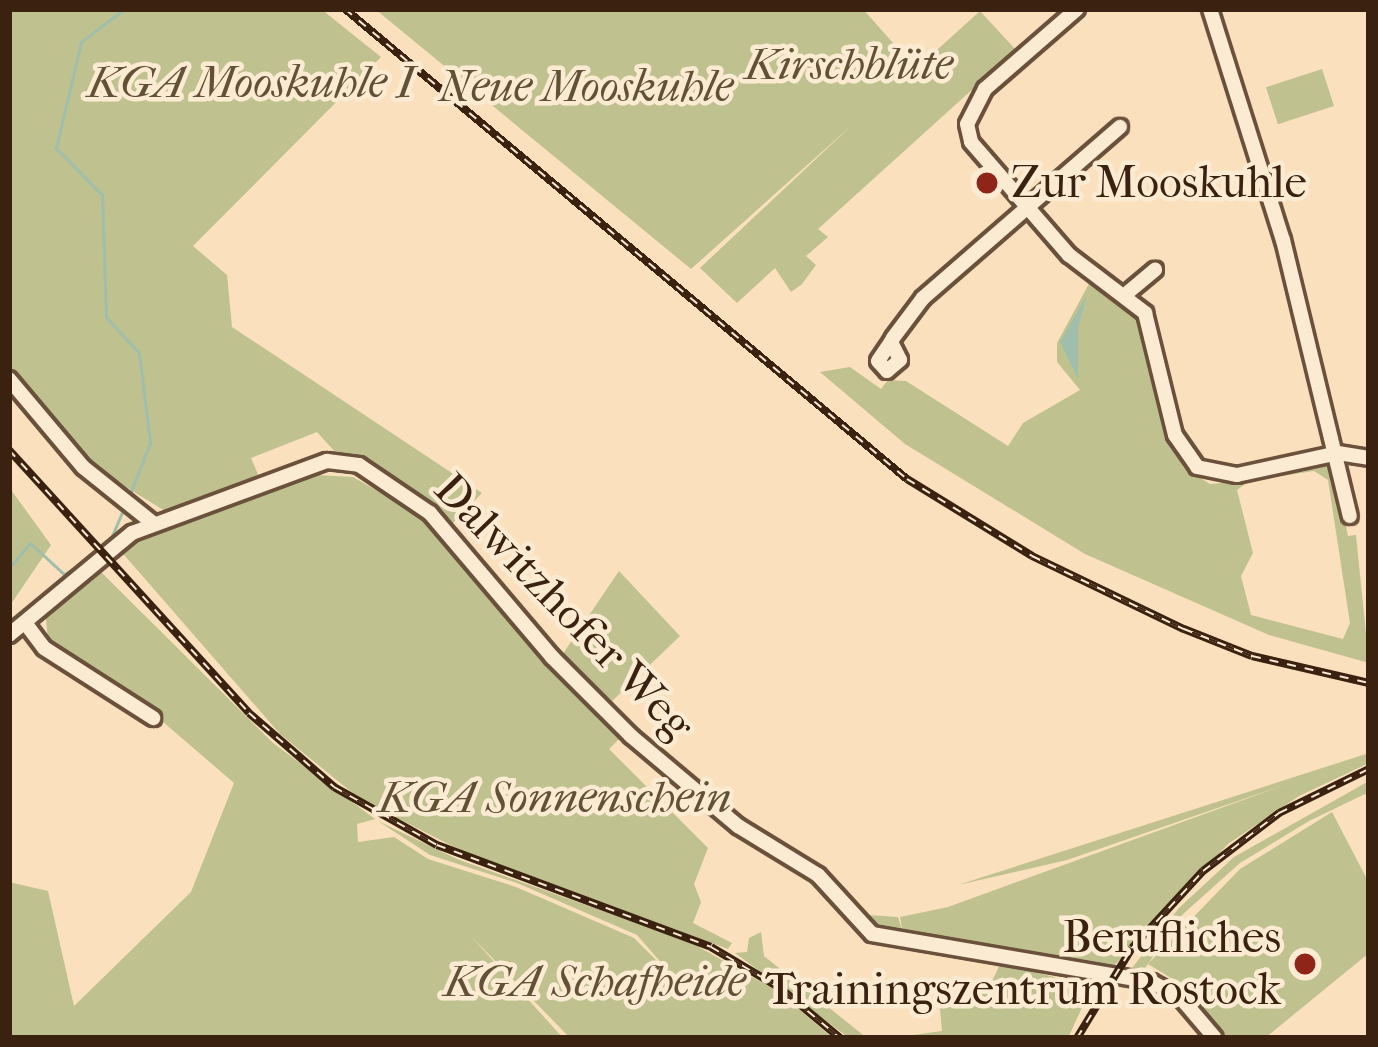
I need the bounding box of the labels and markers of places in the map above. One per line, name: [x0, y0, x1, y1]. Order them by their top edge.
place label: Zur Mooskuhle: [1011, 156, 1307, 210]
marker: Zur Mooskuhle: [974, 170, 1000, 196]
place label: Berufliches Trainingszentrum Rostock: [765, 911, 1281, 1017]
marker: Berufliches Trainingszentrum Rostock: [1292, 951, 1318, 977]

